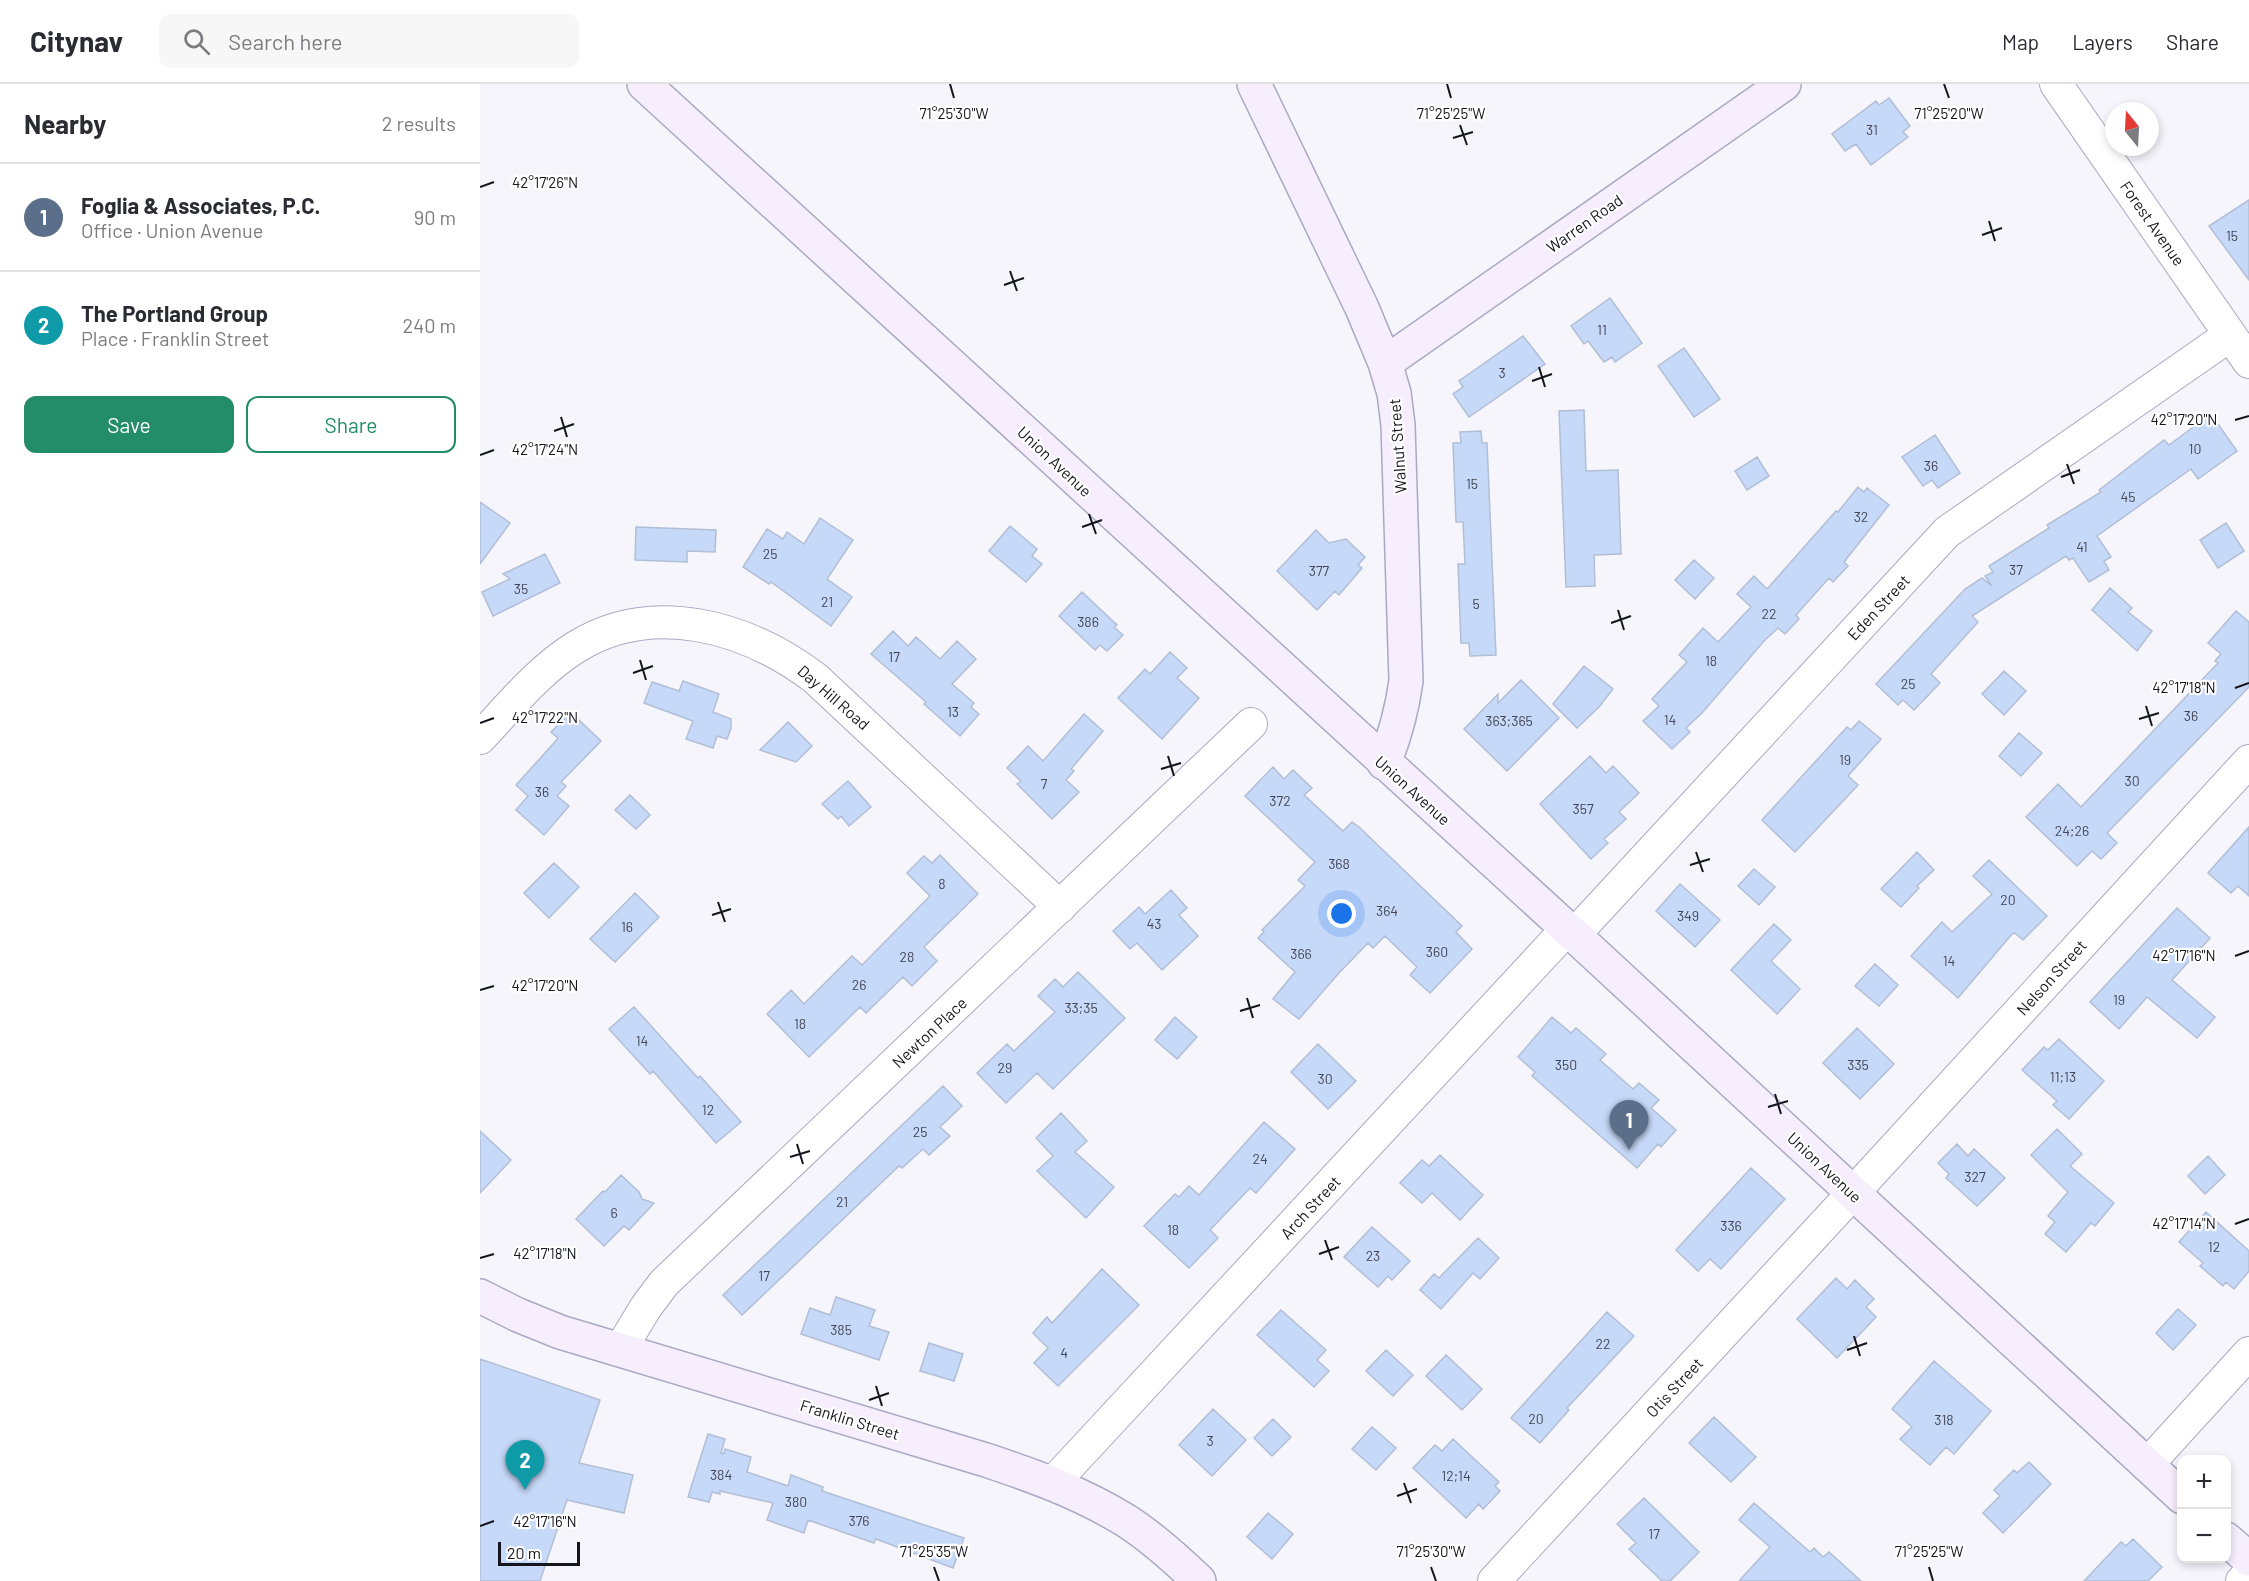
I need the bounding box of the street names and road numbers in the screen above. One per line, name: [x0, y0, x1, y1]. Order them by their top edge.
street label: Forest Avenue: [2117, 177, 2189, 269]
street label: Warren Road: [1542, 190, 1626, 256]
street label: Walnut Street: [1384, 398, 1410, 494]
street label: Union Avenue: [1014, 422, 1096, 500]
street label: Eden Street: [1843, 570, 1913, 644]
street label: Day Hill Road: [794, 661, 874, 733]
street label: Union Avenue: [1372, 751, 1454, 829]
street label: Nelson Street: [2012, 935, 2090, 1019]
street label: Newton Place: [888, 993, 970, 1071]
street label: Union Avenue: [1784, 1128, 1866, 1206]
street label: Arch Street: [1276, 1172, 1344, 1242]
street label: Otis Street: [1642, 1353, 1706, 1421]
street label: Franklin Street: [798, 1395, 902, 1443]

